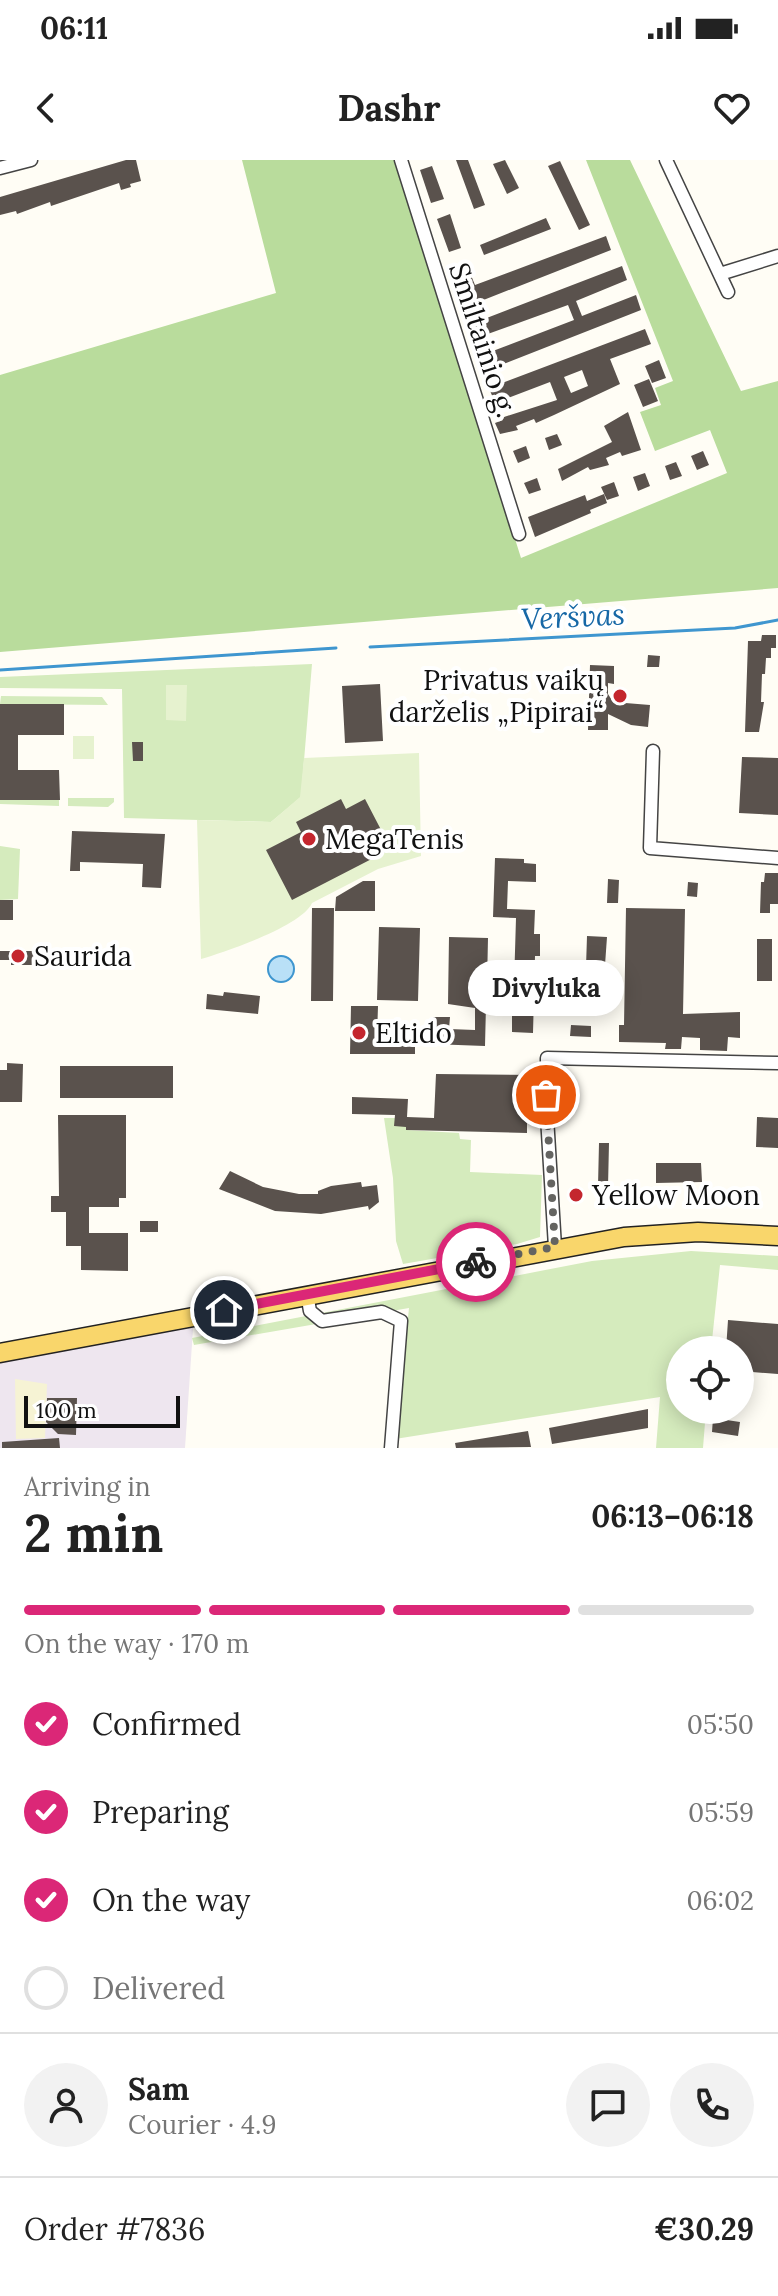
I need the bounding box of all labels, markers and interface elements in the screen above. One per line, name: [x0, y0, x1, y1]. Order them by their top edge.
text: 06:11: [40, 9, 108, 47]
text: Dashr: [337, 85, 441, 131]
icon: back: [24, 86, 68, 130]
icon: heart: [710, 86, 754, 130]
street label: Smiltainio g.: [441, 258, 525, 422]
water label: Veršvas: [520, 594, 626, 638]
place label: Privatus vaikų darželis „Pipirai“: [389, 662, 604, 730]
marker: Privatus vaikų darželis „Pipirai“: [611, 687, 629, 705]
place label: MegaTenis: [325, 821, 464, 857]
marker: MegaTenis: [300, 830, 318, 848]
place label: Saurida: [34, 938, 132, 974]
marker: Saurida: [9, 947, 27, 965]
callout: Divyluka: [468, 959, 624, 1015]
text: Divyluka: [491, 971, 601, 1004]
place label: Eltido: [375, 1015, 452, 1051]
marker: Eltido: [350, 1024, 368, 1042]
pin: [512, 1061, 580, 1129]
icon: bag: [524, 1073, 568, 1117]
place label: Yellow Moon: [591, 1177, 760, 1213]
marker: Yellow Moon: [567, 1186, 585, 1204]
courier: [436, 1222, 516, 1302]
icon: bike: [454, 1240, 498, 1284]
pin: [190, 1276, 258, 1344]
icon: home: [202, 1288, 246, 1332]
map controls: [666, 1336, 754, 1424]
button: locate: [666, 1336, 754, 1424]
scale bar: [24, 1392, 180, 1428]
text: 100 m: [36, 1396, 97, 1424]
text: Arriving in: [24, 1470, 151, 1503]
text: 06:13–06:18: [591, 1497, 754, 1535]
text: 2 min: [24, 1500, 163, 1566]
text: On the way · 170 m: [24, 1627, 249, 1660]
icon: check: [24, 1702, 68, 1746]
text: Confirmed: [92, 1705, 241, 1743]
text: 05:50: [687, 1708, 754, 1741]
icon: check: [24, 1790, 68, 1834]
text: Preparing: [92, 1793, 229, 1831]
text: 05:59: [688, 1796, 754, 1829]
icon: check: [24, 1878, 68, 1922]
text: On the way: [92, 1881, 250, 1919]
text: 06:02: [686, 1884, 754, 1917]
text: Delivered: [92, 1969, 225, 2007]
button: person: [24, 2063, 108, 2147]
button: chat: [566, 2063, 650, 2147]
button: phone: [670, 2063, 754, 2147]
text: Sam: [128, 2070, 189, 2108]
text: Courier · 4.9: [128, 2108, 277, 2141]
text: Order #7836: [24, 2210, 205, 2248]
text: €30.29: [654, 2210, 754, 2248]

